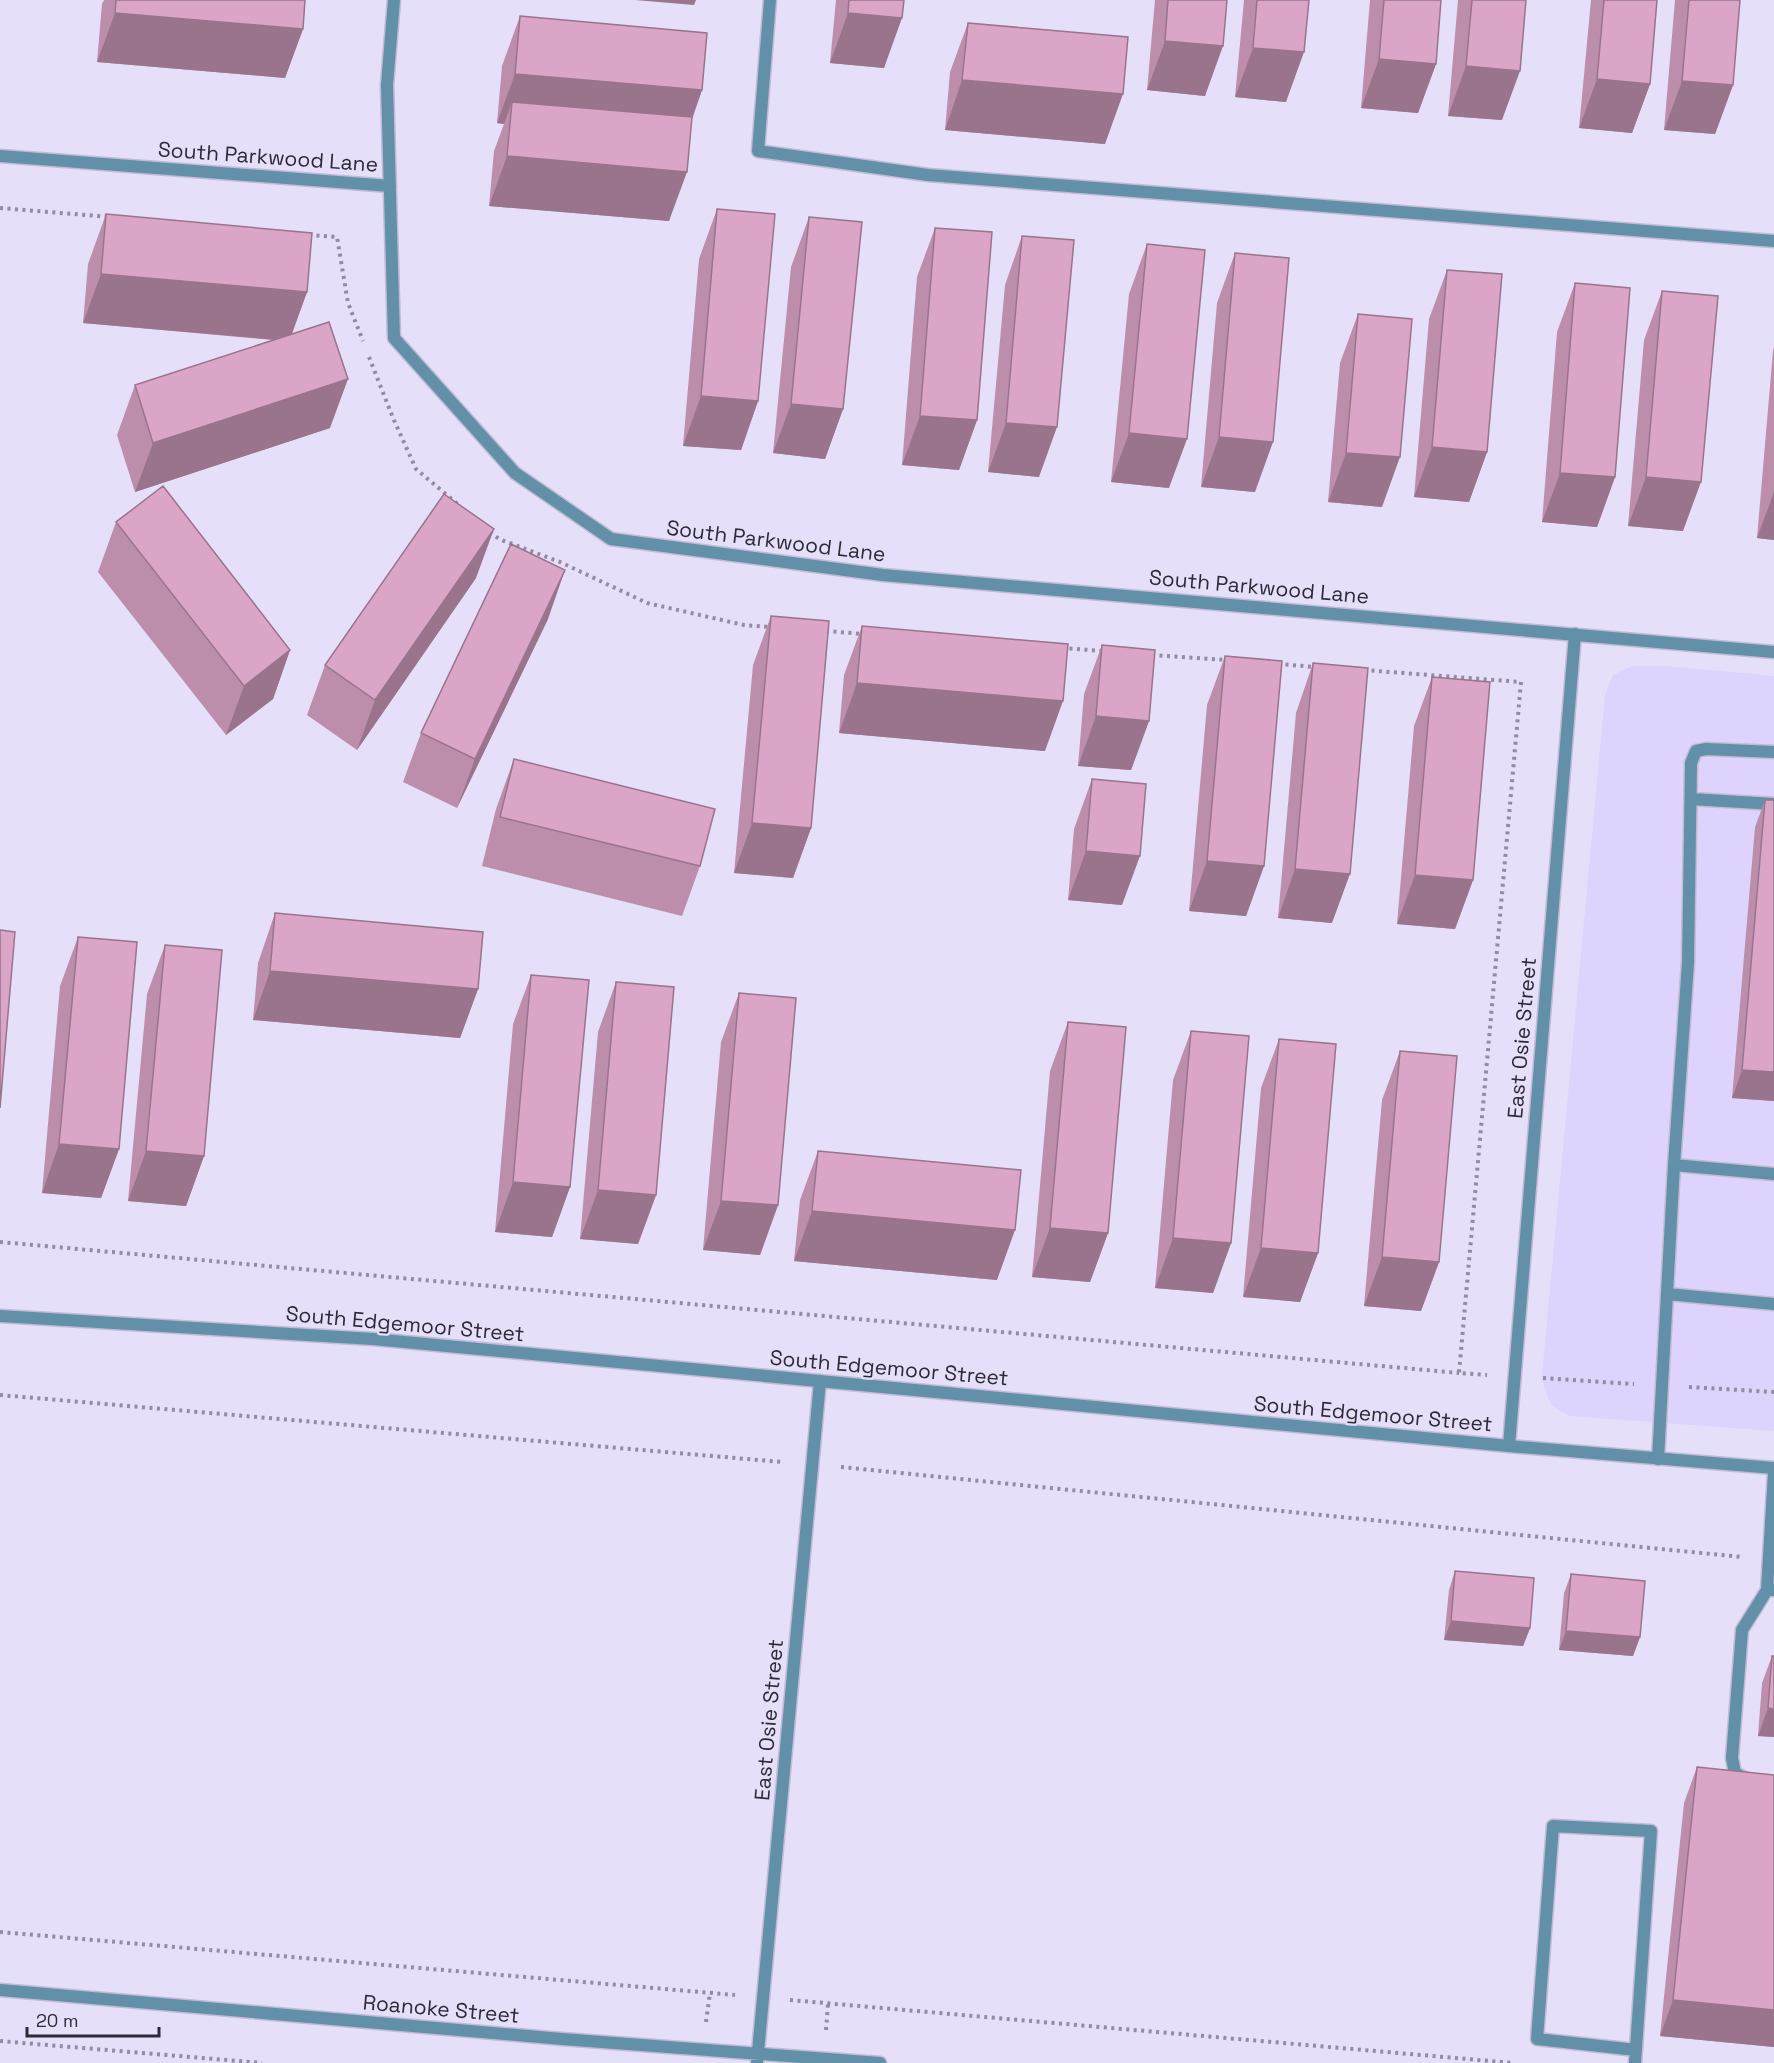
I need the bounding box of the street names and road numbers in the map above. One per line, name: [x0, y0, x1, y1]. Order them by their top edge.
street label: South Parkwood Lane: [157, 135, 379, 178]
street label: South Parkwood Lane: [665, 514, 887, 567]
street label: South Parkwood Lane: [1148, 563, 1370, 610]
street label: East Osie Street: [1501, 956, 1542, 1120]
street label: South Edgemoor Street: [285, 1300, 525, 1347]
street label: South Edgemoor Street: [769, 1344, 1009, 1391]
street label: South Edgemoor Street: [1253, 1390, 1493, 1437]
street label: East Osie Street: [748, 1638, 789, 1802]
street label: Roanoke Street: [362, 1988, 520, 2029]

